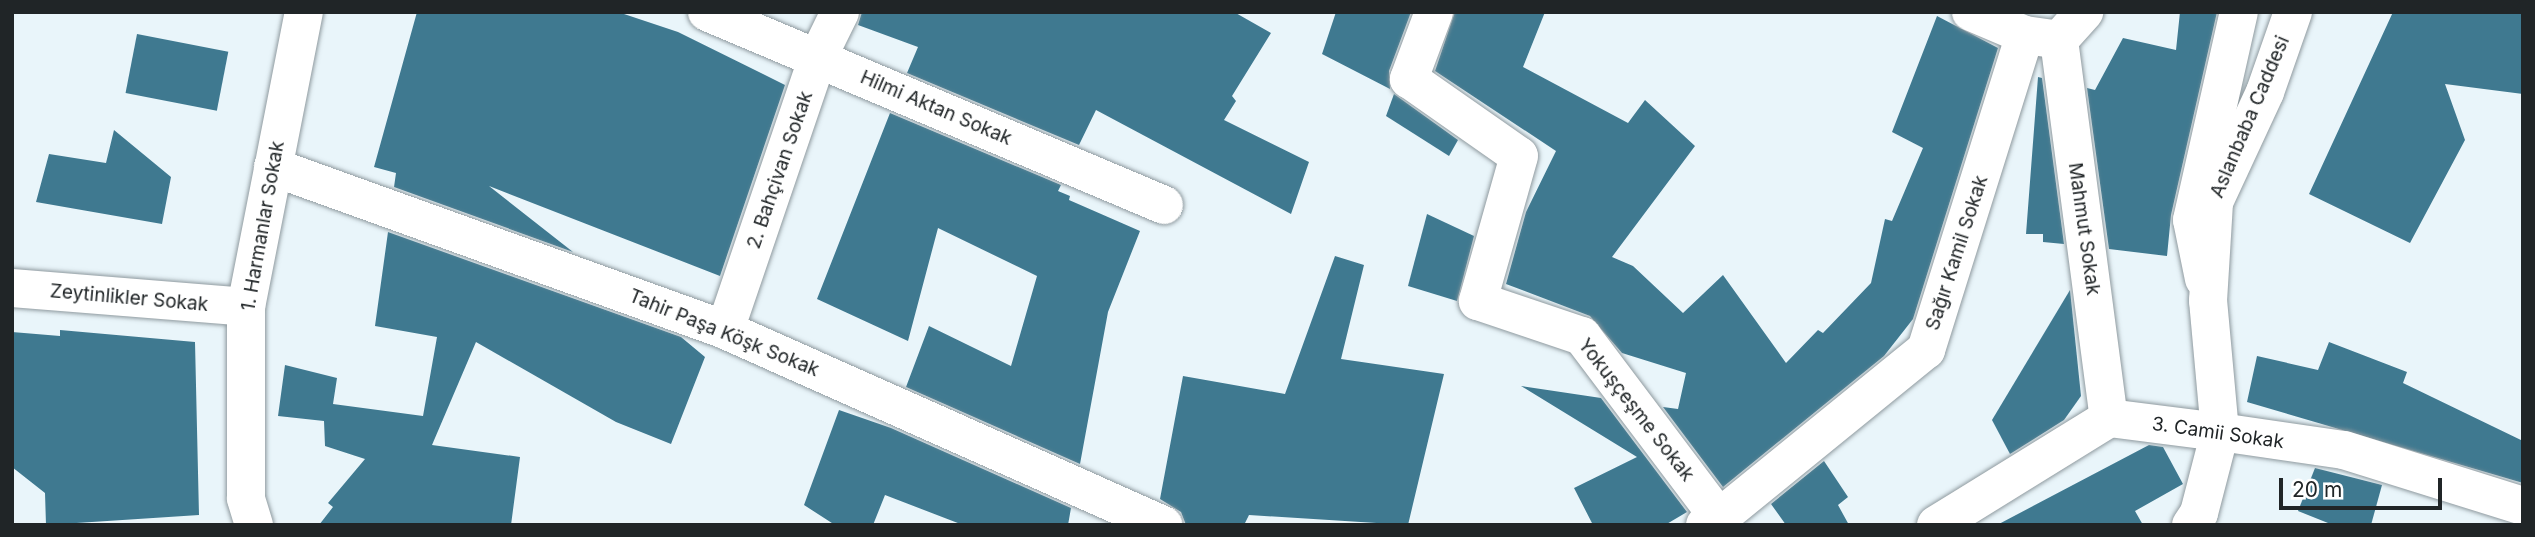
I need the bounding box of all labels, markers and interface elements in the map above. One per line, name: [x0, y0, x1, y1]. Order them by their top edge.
street label: Aslanbaba Caddesi: [2206, 33, 2294, 201]
street label: Hilmi Aktan Sokak: [857, 66, 1015, 150]
street label: 2. Bahçivan Sokak: [742, 88, 818, 252]
street label: 1. Harmanlar Sokak: [237, 139, 289, 313]
street label: Mahmut Sokak: [2063, 161, 2105, 297]
street label: Sağır Kamil Sokak: [1921, 173, 1993, 333]
street label: Zeytinlikler Sokak: [49, 280, 209, 316]
street label: Tahir Paşa Köşk Sokak: [626, 284, 822, 382]
street label: Yokuşçeşme Sokak: [1573, 334, 1699, 486]
street label: 3. Camii Sokak: [2151, 412, 2285, 454]
scale bar: [2283, 463, 2446, 507]
text: 20 m: [2292, 477, 2342, 502]

